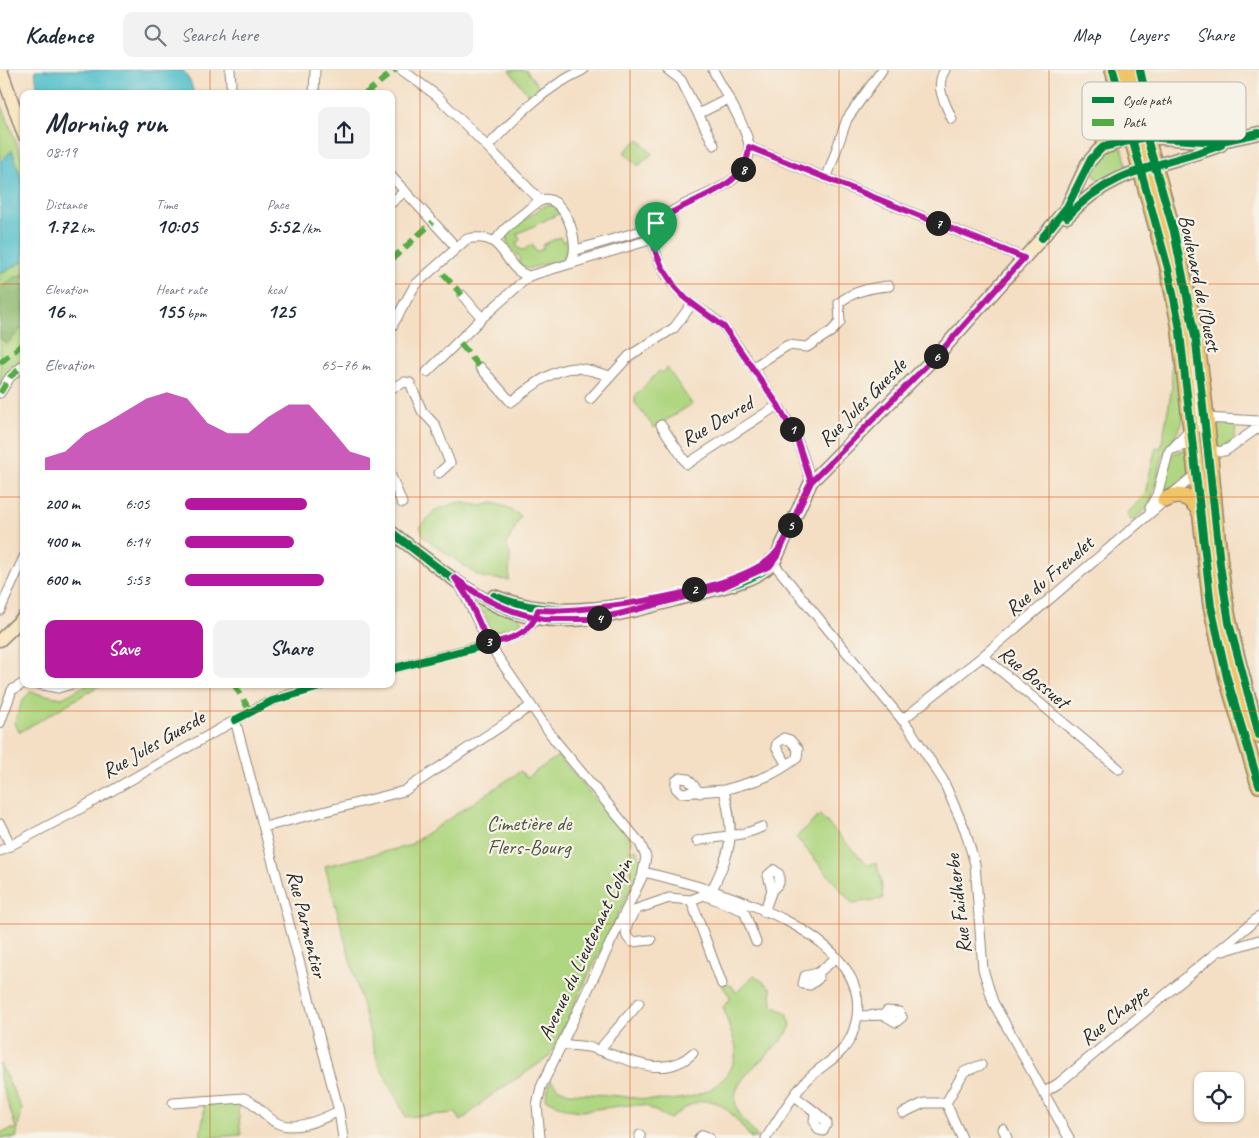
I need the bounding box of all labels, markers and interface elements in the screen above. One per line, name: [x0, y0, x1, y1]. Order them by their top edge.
search box: [123, 12, 473, 57]
text: Kadence: [25, 20, 93, 50]
icon: search: [141, 21, 169, 49]
text: Search here: [181, 23, 258, 47]
text: Map: [1073, 24, 1101, 46]
text: Layers: [1129, 24, 1168, 46]
text: Share: [1196, 24, 1234, 46]
legend: [1082, 82, 1246, 140]
text: Cycle path: [1123, 92, 1172, 109]
text: Morning run: [45, 105, 167, 140]
button: share: [318, 107, 370, 159]
text: Path: [1123, 114, 1147, 131]
text: 08:19: [45, 142, 77, 162]
pin: 8: [730, 156, 756, 182]
text: 8: [740, 161, 747, 178]
text: Distance: [45, 196, 87, 213]
text: Time: [156, 196, 177, 213]
text: Pace: [267, 196, 289, 213]
pin: [635, 202, 677, 253]
icon: arrive: [642, 209, 670, 237]
pin: 7: [926, 210, 950, 236]
street label: Boulevard de l'Ouest: [1173, 212, 1228, 356]
text: 1.72: [45, 213, 77, 239]
text: 10:05: [156, 213, 198, 239]
text: 5:52: [267, 213, 299, 239]
text: 7: [935, 215, 942, 232]
text: km: [77, 220, 95, 237]
text: /km: [299, 220, 321, 237]
text: Elevation: [45, 281, 88, 298]
text: Heart rate: [156, 281, 207, 298]
text: kcal: [267, 281, 286, 298]
text: 16: [45, 298, 64, 324]
text: 155: [156, 298, 184, 324]
text: 125: [267, 298, 295, 324]
text: m: [64, 305, 76, 322]
text: bpm: [184, 305, 206, 322]
pin: 6: [924, 344, 948, 368]
text: 6: [933, 348, 940, 365]
street label: Rue Jules Guesde: [812, 351, 913, 452]
text: Elevation: [45, 355, 94, 375]
text: 65–76 m: [321, 355, 370, 375]
street label: Rue Devred: [676, 389, 760, 452]
pin: 1: [780, 416, 804, 442]
text: 1: [789, 421, 796, 438]
text: 200 m: [45, 494, 80, 514]
text: 6:05: [125, 494, 150, 514]
pin: 5: [778, 512, 802, 538]
text: 5: [787, 517, 794, 534]
street label: Rue du Frenelet: [999, 529, 1100, 622]
text: 400 m: [45, 532, 80, 552]
text: 6:14: [125, 532, 150, 552]
text: 600 m: [45, 570, 80, 590]
text: 5:53: [125, 570, 150, 590]
pin: 2: [682, 576, 706, 602]
text: 2: [691, 581, 698, 598]
pin: 4: [586, 606, 612, 630]
text: 4: [596, 610, 603, 627]
button: Save: [45, 620, 203, 678]
button: Share: [213, 620, 370, 678]
pin: 3: [476, 628, 500, 654]
text: 3: [485, 633, 492, 650]
street label: Rue Bossuet: [993, 640, 1077, 716]
street label: Rue Jules Guesde: [97, 703, 211, 784]
park label: Cimetière de Flers-Bourg: [487, 810, 573, 860]
street label: Rue Faidherbe: [939, 852, 977, 955]
street label: Avenue du Lieutenant Colpin: [532, 854, 639, 1044]
street label: Rue Parmentier: [281, 868, 333, 982]
street label: Rue Chappe: [1074, 978, 1156, 1051]
map controls: [1194, 1072, 1244, 1122]
button: locate: [1194, 1072, 1244, 1122]

